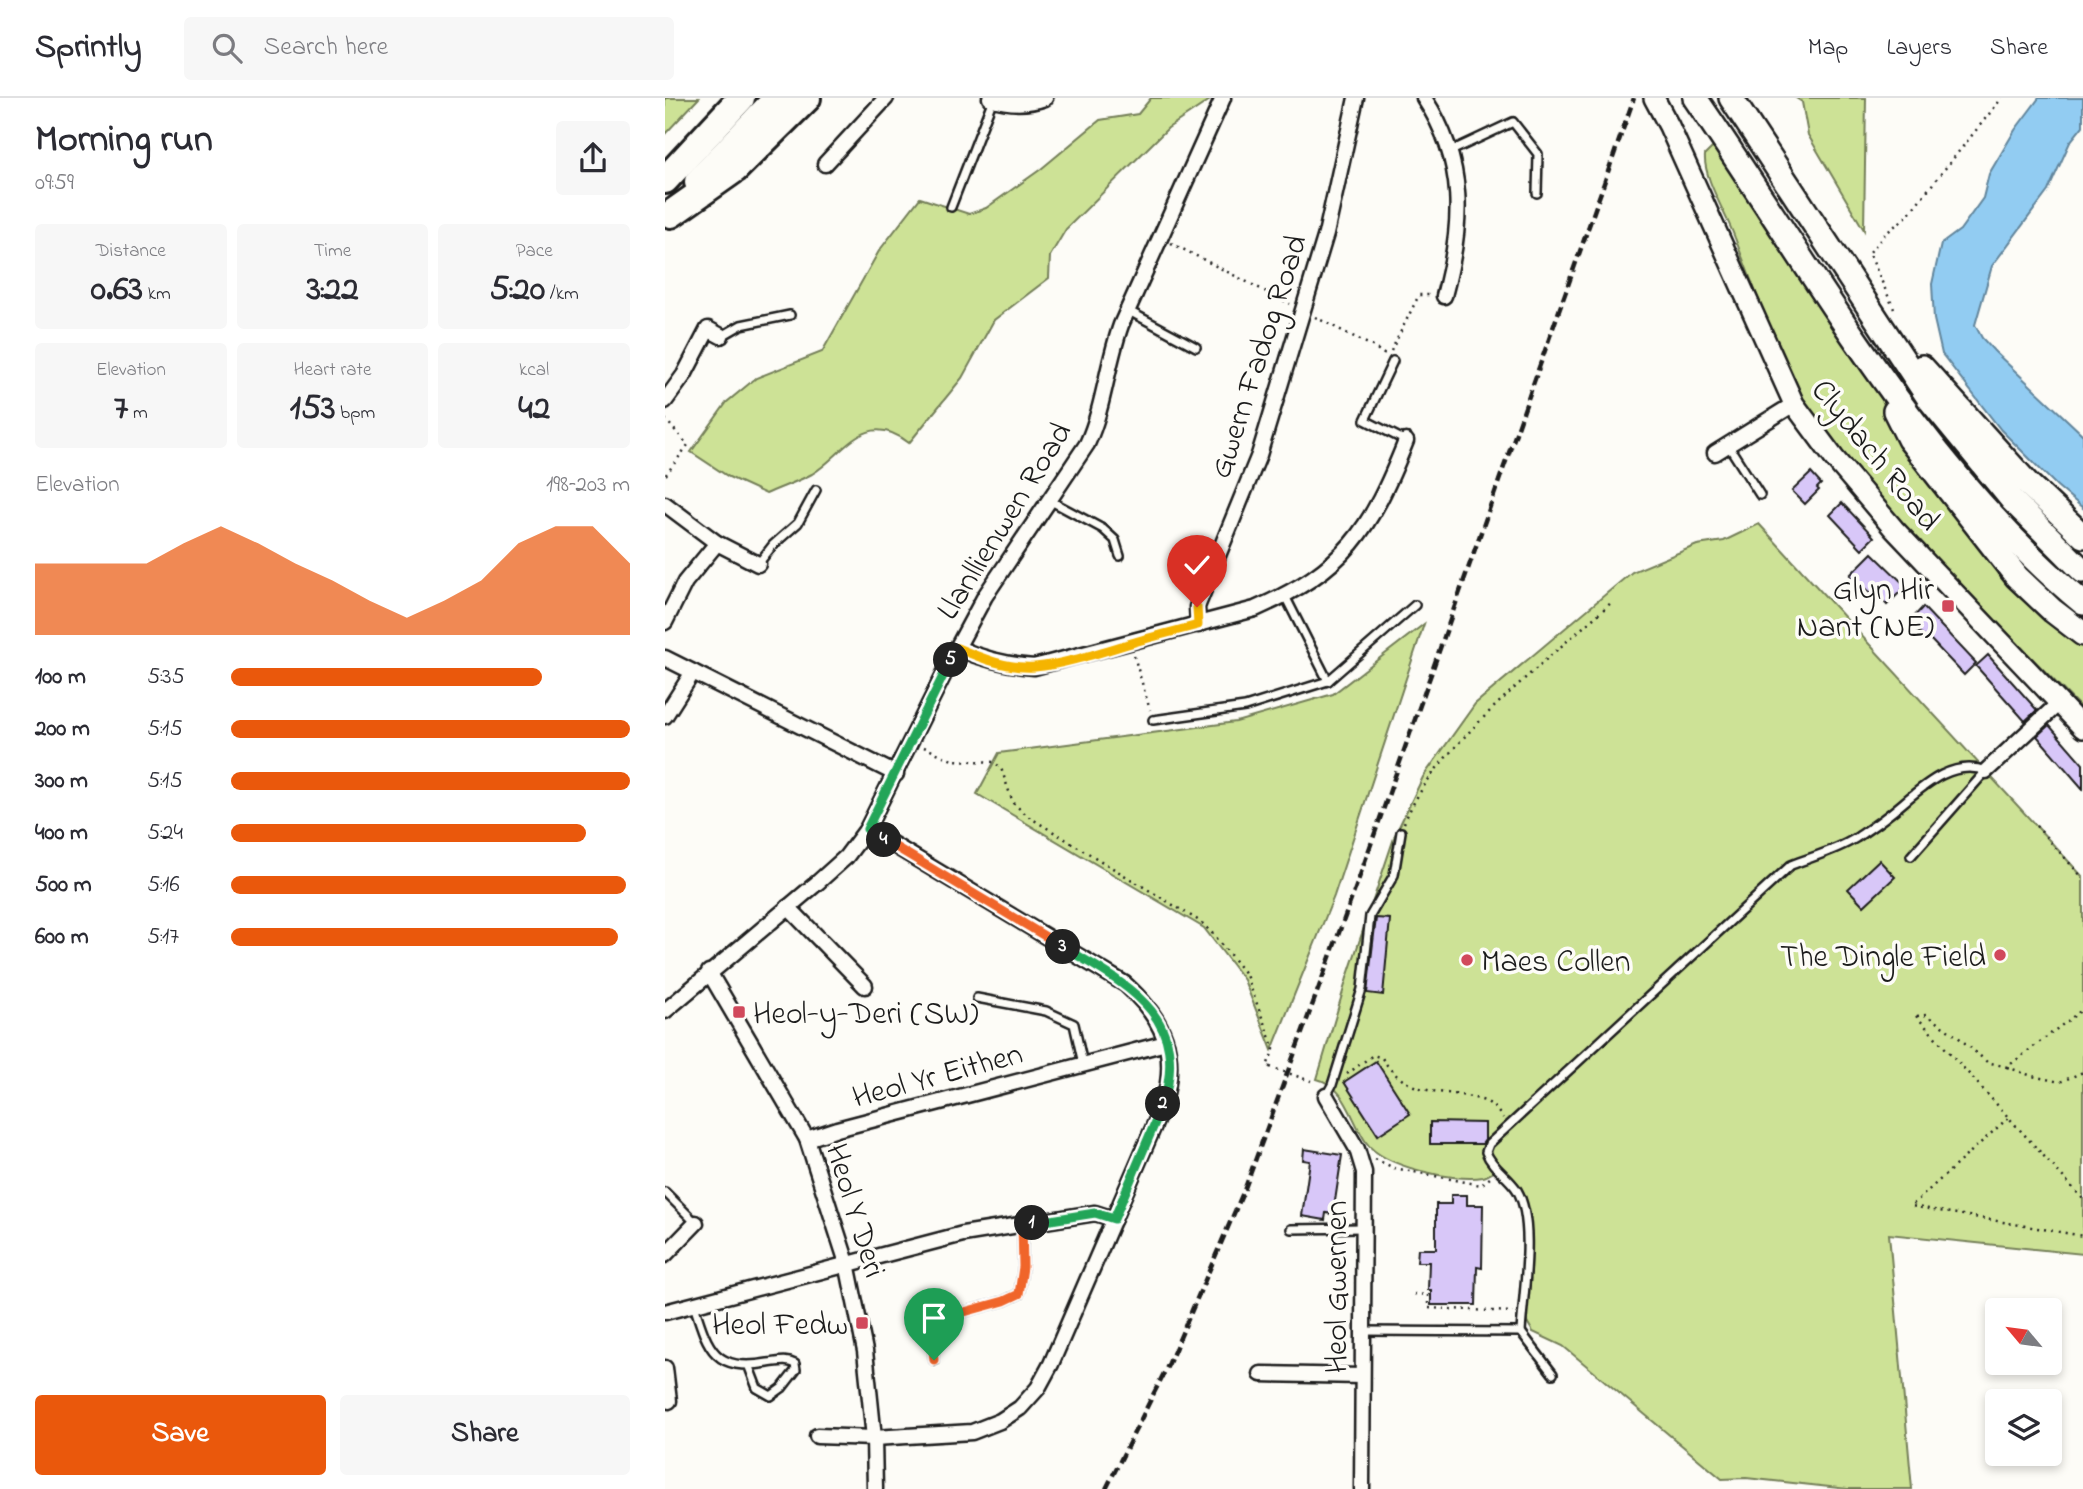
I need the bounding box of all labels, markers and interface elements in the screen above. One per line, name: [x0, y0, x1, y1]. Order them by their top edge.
search box: [184, 17, 674, 80]
text: Sprintly: [35, 24, 142, 72]
icon: search: [208, 29, 246, 67]
text: Search here: [264, 29, 388, 67]
text: Map: [1808, 31, 1848, 66]
text: Layers: [1886, 31, 1952, 66]
text: Share: [1990, 31, 2048, 66]
text: Morning run: [35, 113, 213, 169]
button: share: [556, 121, 630, 195]
text: 09:59: [35, 167, 74, 200]
street label: Gwern Fadog Road: [1199, 229, 1322, 485]
text: Distance: [96, 238, 166, 265]
text: Time: [314, 238, 351, 265]
text: Pace: [516, 238, 553, 265]
text: 0.63: [91, 265, 143, 316]
text: 3:22: [306, 265, 359, 316]
text: 5:20: [490, 265, 545, 316]
text: km: [143, 281, 171, 308]
text: /km: [545, 281, 579, 308]
text: Elevation: [96, 357, 166, 384]
text: Heart rate: [294, 357, 371, 384]
text: kcal: [519, 357, 549, 384]
street label: Clydach Road: [1798, 370, 1950, 542]
text: 7: [114, 384, 128, 435]
text: 153: [290, 384, 335, 435]
text: 42: [518, 384, 550, 435]
text: m: [128, 400, 148, 427]
text: bpm: [335, 400, 375, 427]
street label: Llanllienwen Road: [926, 414, 1086, 630]
text: Elevation: [35, 469, 120, 502]
text: 198–203 m: [546, 469, 630, 502]
pin: [1167, 535, 1227, 607]
icon: check: [1178, 546, 1216, 584]
place label: Glyn Hir Nant (NE): [1797, 568, 1934, 652]
marker: Glyn Hir Nant (NE): [1940, 598, 1956, 614]
pin: 5: [933, 642, 969, 678]
text: 5: [945, 646, 956, 673]
text: 100 m: [35, 661, 86, 694]
text: 5:35: [147, 661, 185, 694]
text: 200 m: [35, 713, 90, 746]
text: 5:15: [147, 713, 183, 746]
text: 300 m: [35, 765, 88, 798]
text: 5:15: [147, 765, 183, 798]
text: 400 m: [35, 817, 88, 850]
text: 5:24: [147, 817, 183, 850]
pin: 4: [867, 822, 901, 858]
text: 4: [880, 826, 887, 853]
text: 500 m: [35, 869, 92, 902]
text: 5:16: [147, 869, 180, 902]
text: 600 m: [35, 921, 89, 954]
text: 5:17: [147, 921, 179, 954]
pin: 3: [1045, 930, 1081, 964]
text: 3: [1059, 933, 1066, 960]
place label: The Dingle Field: [1780, 935, 1986, 982]
place label: Maes Collen: [1481, 940, 1630, 987]
marker: The Dingle Field: [1992, 947, 2008, 963]
marker: Maes Collen: [1459, 952, 1475, 968]
place label: Heol-y-Deri (SW): [753, 992, 978, 1039]
marker: Heol-y-Deri (SW): [731, 1004, 747, 1020]
street label: Heol Yr Eithen: [847, 1032, 1028, 1123]
pin: 2: [1145, 1086, 1181, 1122]
text: 2: [1158, 1090, 1167, 1117]
street label: Heol Y Deri: [811, 1138, 896, 1284]
street label: Heol Gwernen: [1315, 1200, 1362, 1374]
pin: 1: [1015, 1206, 1049, 1240]
text: 1: [1028, 1209, 1035, 1236]
pin: [904, 1288, 964, 1360]
north arrow: [1985, 1298, 2061, 1376]
map controls: [1985, 1298, 2062, 1466]
icon: arrive: [915, 1299, 953, 1337]
place label: Heol Fedw: [712, 1303, 848, 1350]
marker: Heol Fedw: [854, 1315, 870, 1331]
button: layers: [1985, 1389, 2062, 1466]
button: Save: [35, 1395, 326, 1475]
button: Share: [340, 1395, 630, 1475]

